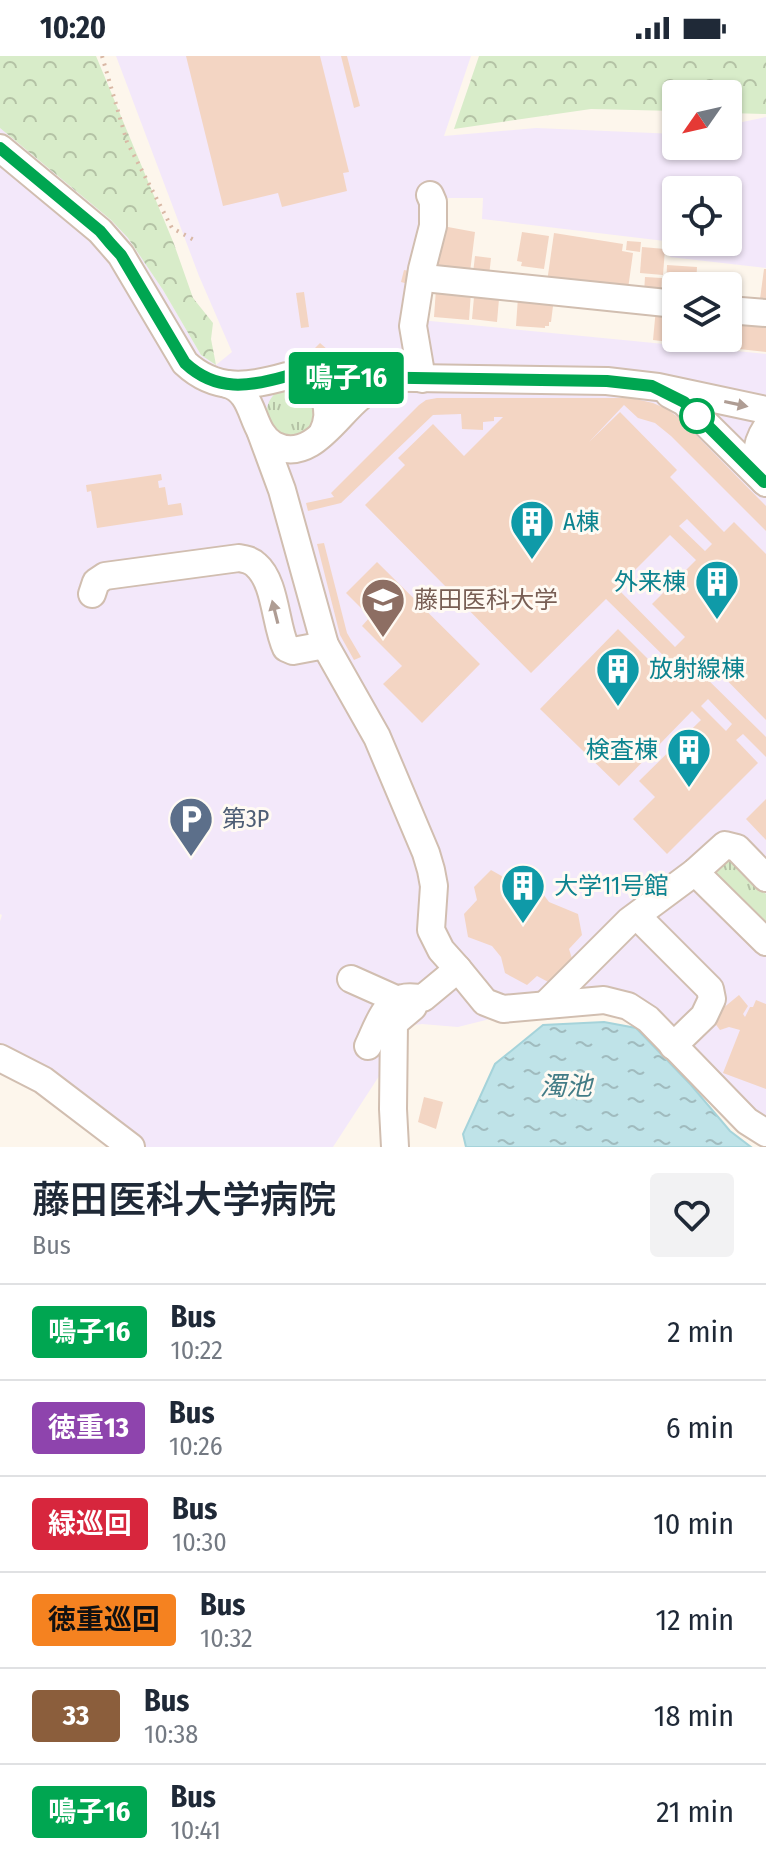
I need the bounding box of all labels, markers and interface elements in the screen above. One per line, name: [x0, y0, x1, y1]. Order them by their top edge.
text: 10:20: [40, 10, 106, 46]
north arrow: [662, 80, 742, 160]
map controls: [662, 80, 742, 352]
button: locate: [662, 176, 742, 256]
button: layers: [662, 272, 742, 352]
line badge: 鳴子16: [290, 352, 402, 404]
text: 鳴子16: [305, 361, 387, 394]
one-way arrow: [724, 398, 749, 411]
unlabelled marker: [680, 399, 714, 433]
building icon: A棟: [508, 498, 556, 561]
place label: A棟: [563, 508, 600, 536]
building icon: 外来棟: [693, 558, 741, 621]
place label: 外来棟: [614, 568, 686, 596]
school or university icon: 藤田医科大学: [359, 576, 407, 639]
place label: 藤田医科大学: [414, 586, 558, 614]
one-way arrow: [269, 599, 281, 624]
building icon: 放射線棟: [594, 645, 642, 708]
place label: 放射線棟: [649, 655, 745, 683]
building icon: 検査棟: [665, 726, 713, 789]
place label: 検査棟: [586, 736, 658, 764]
parking icon: 第3P: [167, 795, 215, 858]
place label: 第3P: [222, 805, 269, 833]
building icon: 大学11号館: [499, 862, 547, 925]
place label: 大学11号館: [554, 872, 668, 900]
water label: 濁池: [540, 1071, 595, 1102]
button: heart: [650, 1173, 734, 1257]
text: 藤田医科大学病院: [32, 1177, 336, 1223]
text: Bus: [32, 1230, 71, 1261]
text: Bus: [171, 1299, 216, 1335]
text: 2 min: [667, 1314, 734, 1350]
text: 鳴子16: [48, 1315, 131, 1348]
text: 10:22: [171, 1335, 223, 1366]
text: Bus: [169, 1395, 215, 1431]
text: 6 min: [666, 1410, 734, 1446]
text: 徳重13: [48, 1411, 129, 1444]
text: 10:26: [169, 1431, 223, 1462]
text: Bus: [172, 1491, 218, 1527]
text: 10 min: [653, 1506, 734, 1542]
text: 緑巡回: [48, 1507, 132, 1540]
text: 10:30: [172, 1527, 227, 1558]
text: Bus: [200, 1587, 246, 1623]
text: 12 min: [656, 1602, 734, 1638]
text: 徳重巡回: [48, 1603, 160, 1636]
text: 10:32: [200, 1623, 252, 1654]
text: Bus: [144, 1683, 189, 1719]
text: 18 min: [654, 1698, 734, 1734]
text: 33: [63, 1699, 89, 1732]
text: 10:38: [144, 1719, 198, 1750]
text: Bus: [171, 1779, 216, 1815]
text: 21 min: [656, 1794, 734, 1830]
text: 鳴子16: [48, 1795, 131, 1828]
text: 10:41: [171, 1815, 221, 1846]

